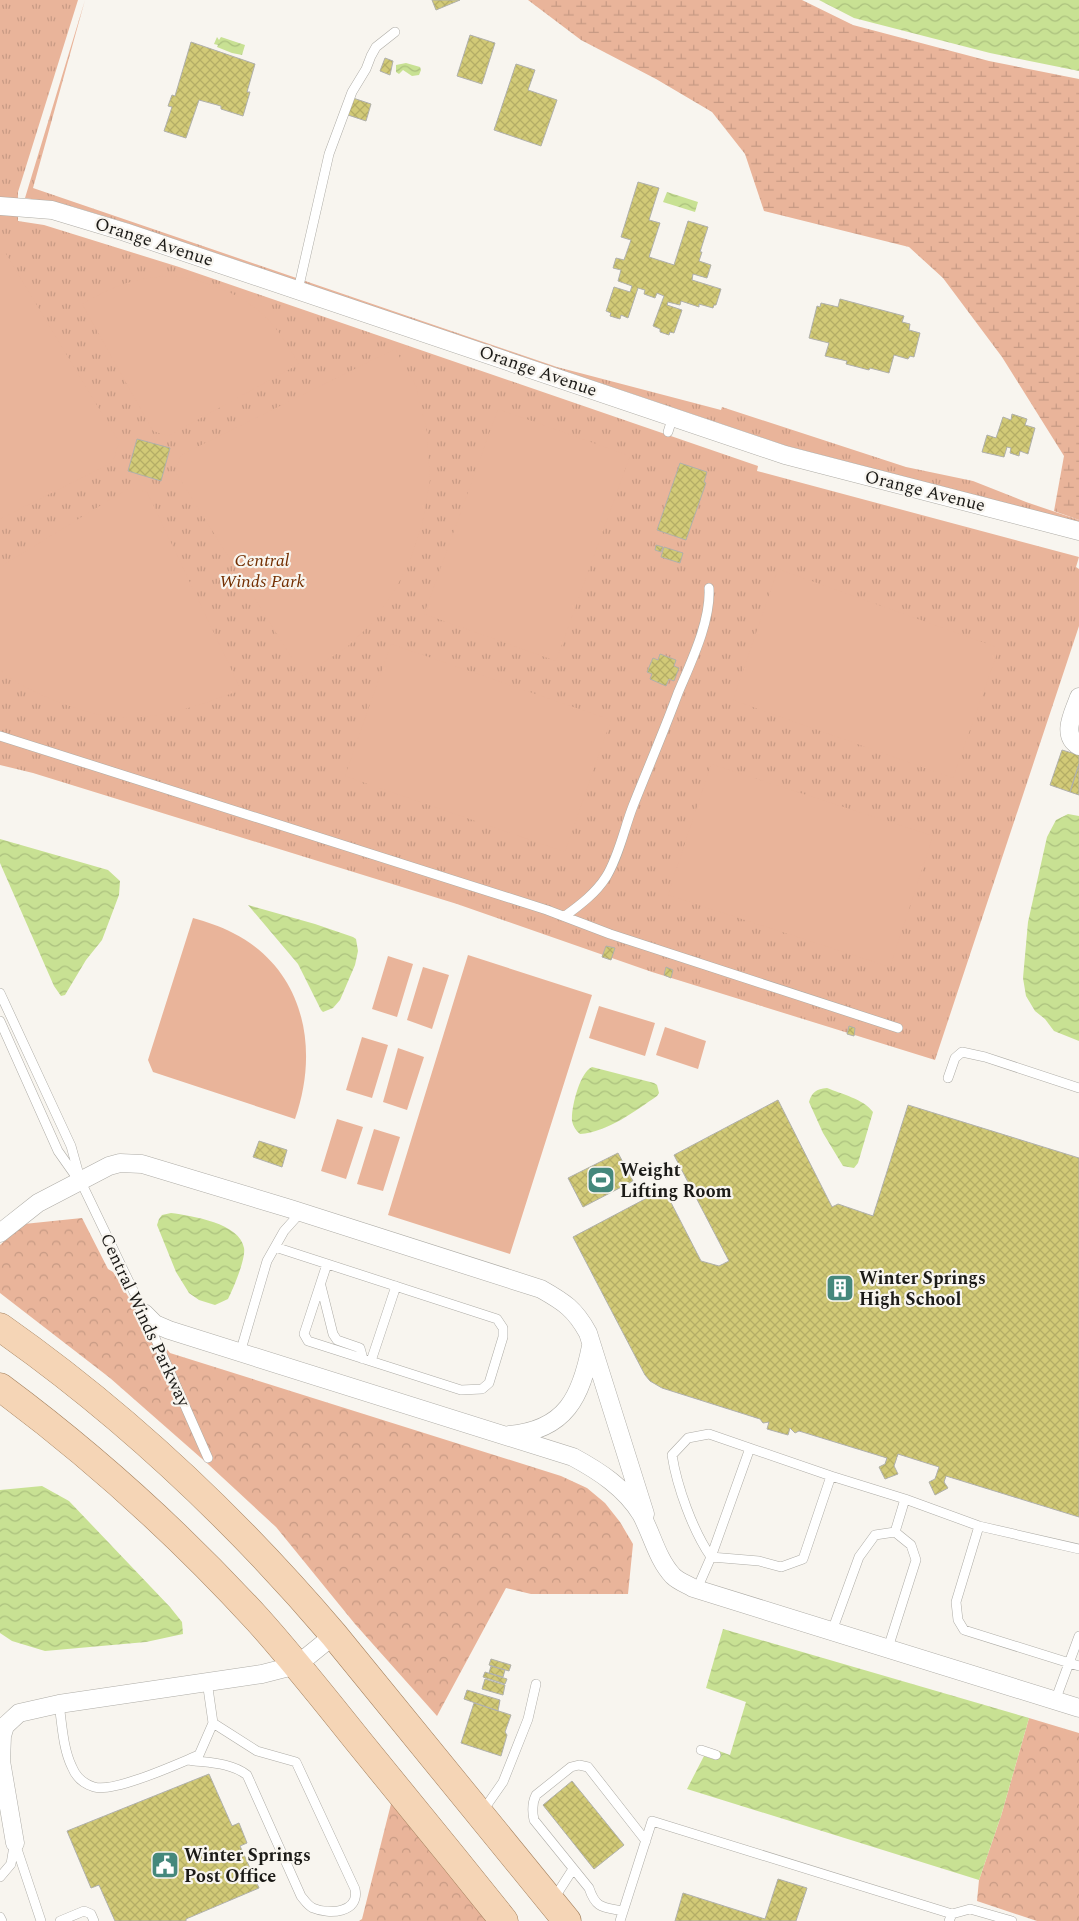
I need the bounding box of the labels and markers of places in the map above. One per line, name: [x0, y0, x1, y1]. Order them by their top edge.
place label: Weight Lifting Room: [620, 1157, 732, 1205]
sports icon: Weight Lifting Room: [586, 1165, 616, 1195]
place label: Winter Springs High School: [859, 1265, 986, 1313]
building icon: Winter Springs High School: [825, 1273, 855, 1303]
place label: Winter Springs Post Office: [184, 1842, 311, 1890]
public building icon: Winter Springs Post Office: [150, 1850, 180, 1880]

